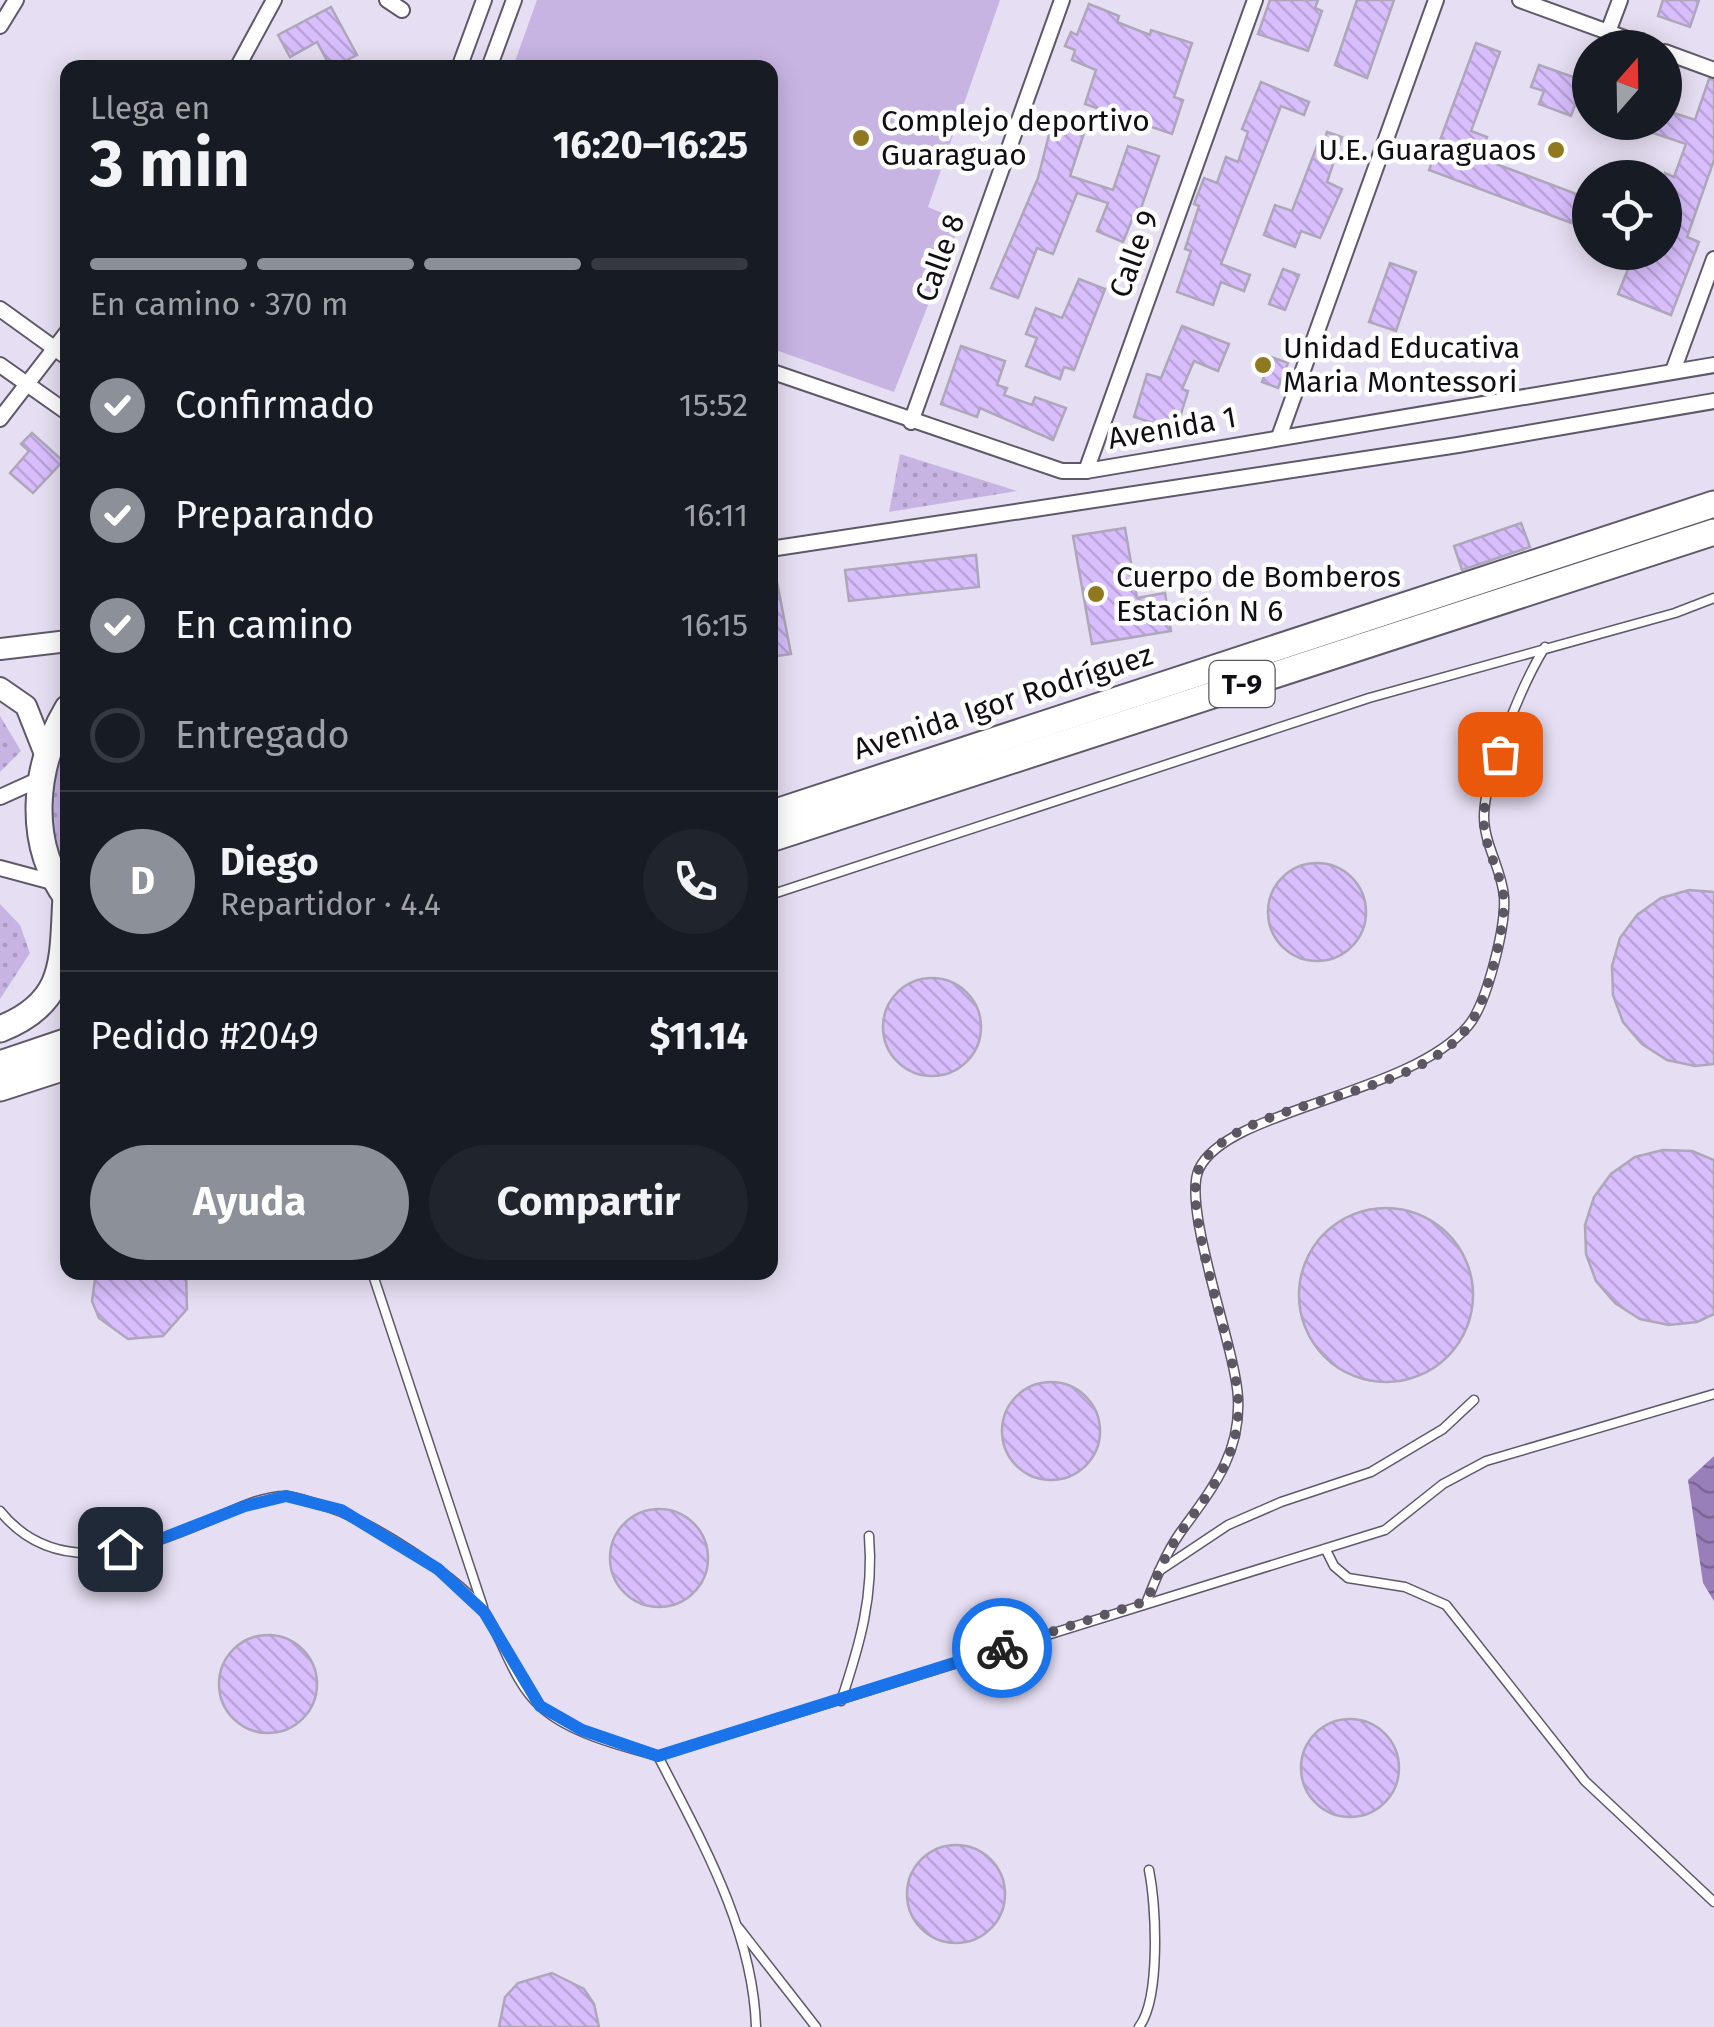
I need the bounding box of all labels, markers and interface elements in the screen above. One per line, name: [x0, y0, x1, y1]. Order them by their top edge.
north arrow: [1572, 30, 1682, 140]
map controls: [1572, 30, 1682, 270]
text: Llega en: [90, 89, 210, 127]
place label: Complejo deportivo Guaraguao: [881, 103, 1150, 173]
text: 16:20–16:25: [553, 122, 748, 168]
text: 3 min: [90, 125, 250, 203]
marker: Complejo deportivo Guaraguao: [850, 127, 872, 149]
place label: U.E. Guaraguaos: [1318, 132, 1536, 168]
marker: U.E. Guaraguaos: [1545, 139, 1567, 161]
button: locate: [1572, 160, 1682, 270]
street label: Calle 9: [1102, 206, 1166, 302]
street label: Calle 8: [908, 209, 972, 307]
text: En camino · 370 m: [90, 285, 348, 323]
place label: Unidad Educativa Maria Montessori: [1283, 330, 1520, 400]
marker: Unidad Educativa Maria Montessori: [1252, 354, 1274, 376]
icon: check: [90, 378, 145, 433]
text: Confirmado: [175, 382, 375, 428]
text: 15:52: [679, 386, 748, 424]
street label: Avenida 1: [1105, 399, 1239, 457]
icon: check: [90, 488, 145, 543]
text: Preparando: [175, 492, 375, 538]
text: 16:11: [683, 496, 748, 534]
place label: Cuerpo de Bomberos Estación N 6: [1116, 559, 1401, 629]
marker: Cuerpo de Bomberos Estación N 6: [1085, 583, 1107, 605]
icon: check: [90, 598, 145, 653]
text: En camino: [175, 602, 354, 648]
text: 16:15: [681, 606, 748, 644]
street label: Avenida Igor Rodríguez: [849, 637, 1157, 767]
road number: T-9: [1210, 661, 1274, 707]
text: Entregado: [175, 712, 350, 758]
pin: [1458, 712, 1543, 797]
icon: bag: [1473, 727, 1528, 782]
button: phone: [643, 829, 748, 934]
text: Diego: [220, 839, 319, 885]
text: D: [130, 858, 155, 904]
text: Repartidor · 4.4: [220, 885, 441, 923]
text: Pedido #2049: [90, 1013, 319, 1059]
text: $11.14: [650, 1013, 748, 1059]
button: Ayuda: [90, 1145, 409, 1260]
button: Compartir: [429, 1145, 748, 1260]
pin: [78, 1507, 163, 1592]
icon: home: [93, 1522, 148, 1577]
courier: [952, 1598, 1052, 1698]
icon: bike: [975, 1621, 1030, 1676]

